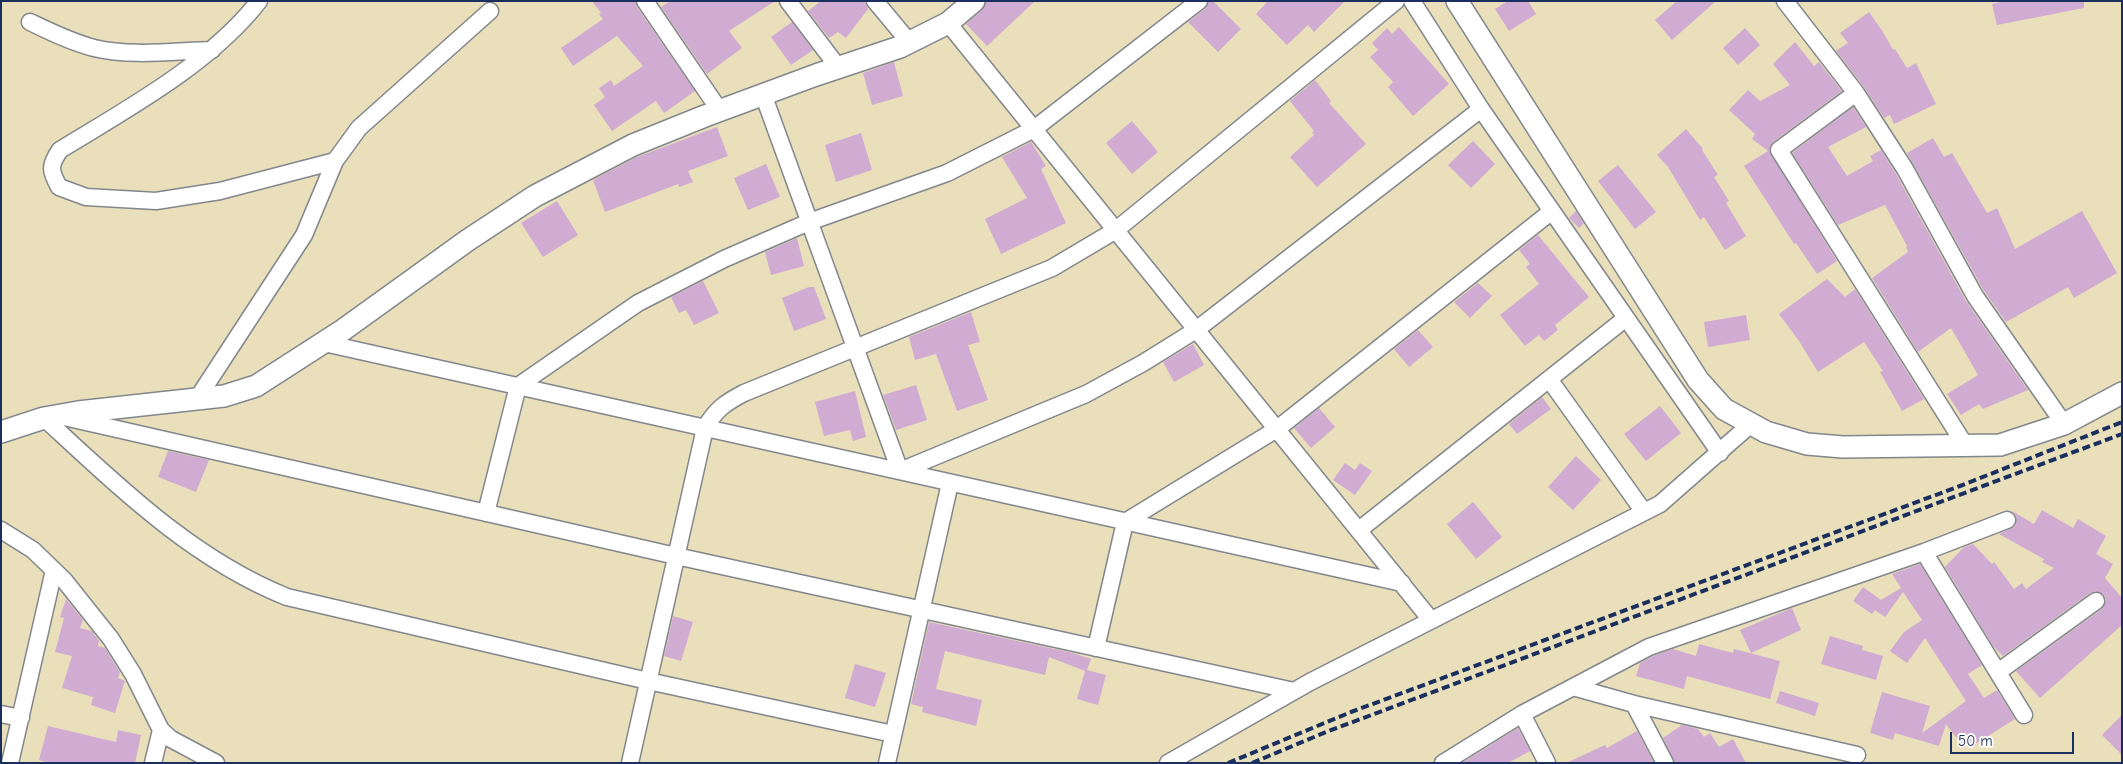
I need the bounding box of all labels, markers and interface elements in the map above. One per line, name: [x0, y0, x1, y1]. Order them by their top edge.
scale bar: [1953, 722, 2077, 754]
text: 50 m: [1958, 732, 1993, 750]

